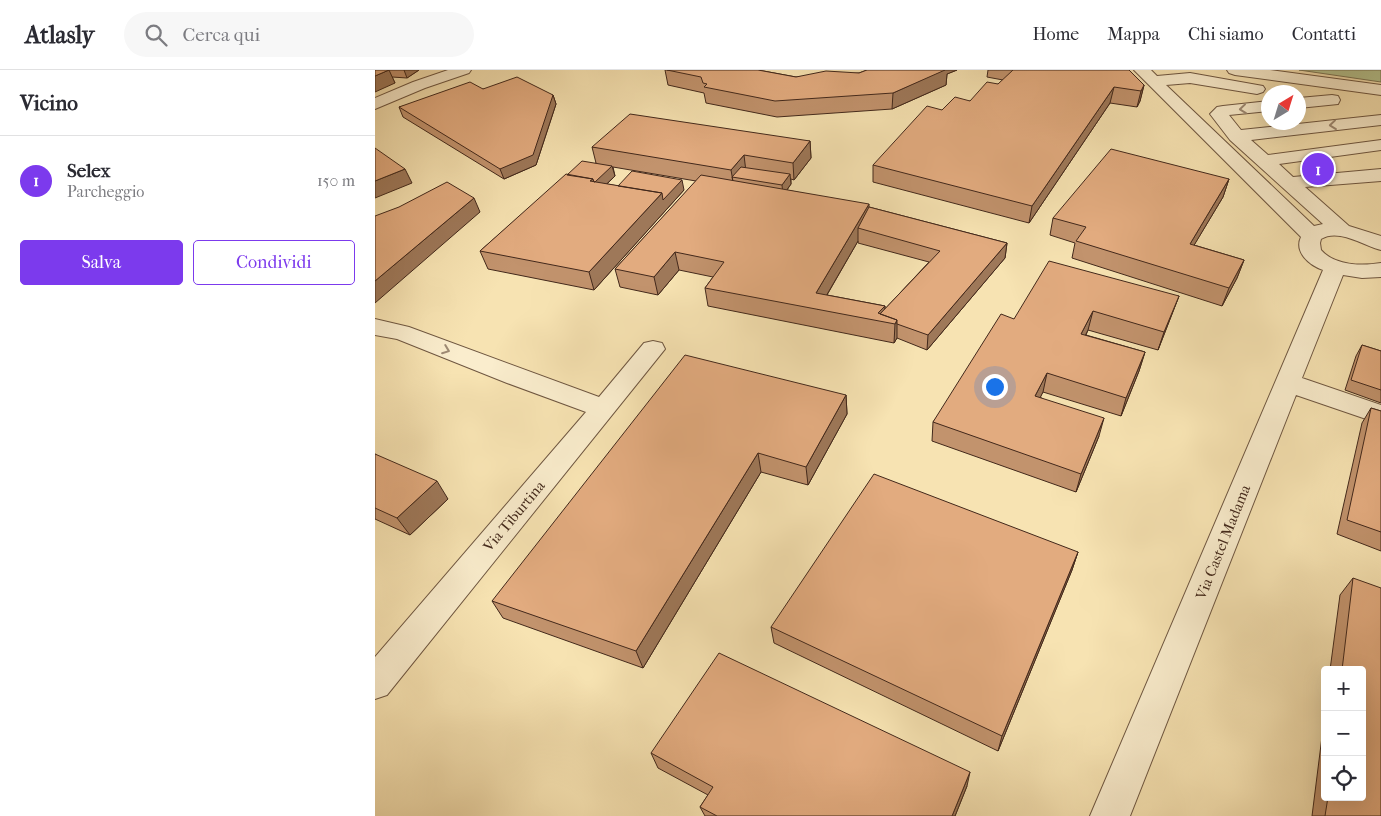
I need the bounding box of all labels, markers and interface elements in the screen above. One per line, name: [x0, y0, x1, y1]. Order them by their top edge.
search box: [124, 12, 474, 57]
text: Atlasly: [25, 21, 94, 49]
icon: search: [142, 21, 170, 49]
text: Cerca qui: [182, 24, 260, 46]
text: Home: [1032, 24, 1079, 45]
text: Mappa: [1107, 24, 1160, 45]
text: Chi siamo: [1188, 24, 1264, 45]
text: Contatti: [1292, 24, 1356, 45]
north arrow: [1261, 85, 1306, 130]
text: Vicino: [20, 91, 78, 115]
one-way arrow: [1239, 103, 1247, 114]
one-way arrow: [1328, 120, 1336, 131]
pin: 1: [1302, 150, 1334, 188]
text: Selex: [67, 160, 110, 182]
text: 1: [33, 171, 39, 190]
text: 150 m: [317, 171, 355, 190]
text: Parcheggio: [67, 182, 144, 201]
button: Salva: [20, 240, 183, 285]
button: Condividi: [193, 240, 355, 285]
one-way arrow: [441, 344, 450, 354]
your location: [982, 374, 1008, 400]
street label: Via Tiburtina: [479, 476, 549, 556]
street label: Via Castel Madama: [1191, 481, 1255, 603]
map controls: [1321, 666, 1366, 801]
button: +: [1321, 666, 1366, 711]
button: −: [1321, 711, 1366, 756]
button: locate: [1321, 756, 1366, 801]

